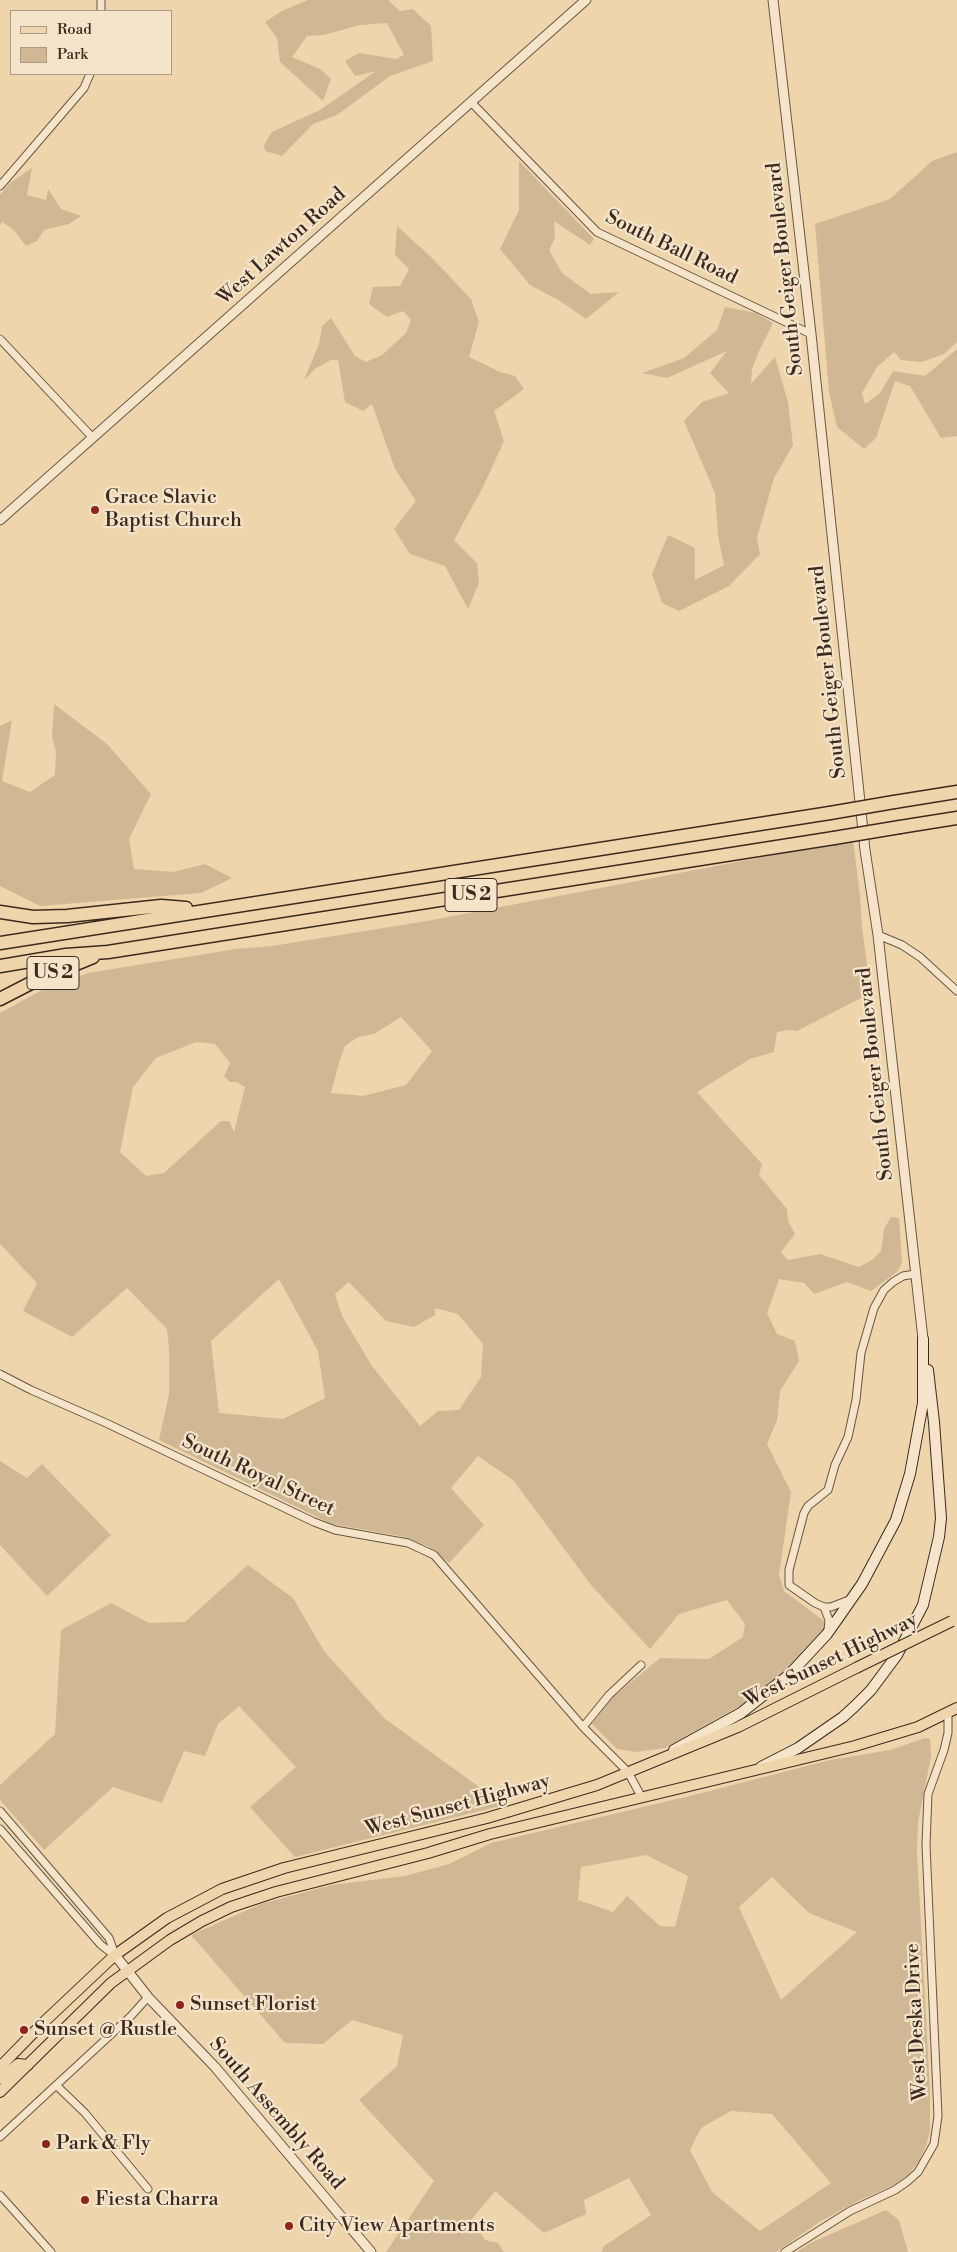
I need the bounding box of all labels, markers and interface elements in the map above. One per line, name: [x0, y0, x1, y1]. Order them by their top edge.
legend: [10, 10, 172, 75]
text: Road: [57, 20, 92, 39]
text: Park: [57, 45, 88, 64]
street label: South Geiger Boulevard: [763, 161, 809, 377]
street label: West Lawton Road: [213, 183, 351, 311]
street label: South Ball Road: [601, 206, 741, 290]
place label: Grace Slavic Baptist Church: [105, 486, 242, 533]
marker: Grace Slavic Baptist Church: [89, 504, 101, 516]
street label: South Geiger Boulevard: [806, 564, 852, 780]
road number: US 2: [445, 878, 497, 912]
road number: US 2: [27, 956, 79, 990]
street label: South Geiger Boulevard: [853, 966, 899, 1182]
street label: South Royal Street: [178, 1430, 338, 1522]
street label: West Sunset Highway: [740, 1608, 922, 1714]
street label: West Sunset Highway: [363, 1770, 553, 1842]
street label: West Deska Drive: [901, 1943, 933, 2101]
place label: Sunset Florist: [190, 1993, 317, 2017]
marker: Sunset Florist: [174, 1999, 186, 2011]
place label: Sunset @ Rustle: [34, 2018, 177, 2042]
marker: Sunset @ Rustle: [18, 2024, 30, 2036]
street label: South Assembly Road: [203, 2033, 349, 2195]
place label: Park & Fly: [56, 2132, 151, 2156]
marker: Park & Fly: [40, 2138, 52, 2150]
place label: Fiesta Charra: [95, 2188, 219, 2212]
marker: Fiesta Charra: [79, 2194, 91, 2206]
place label: City View Apartments: [299, 2214, 495, 2238]
marker: City View Apartments: [283, 2220, 295, 2232]

